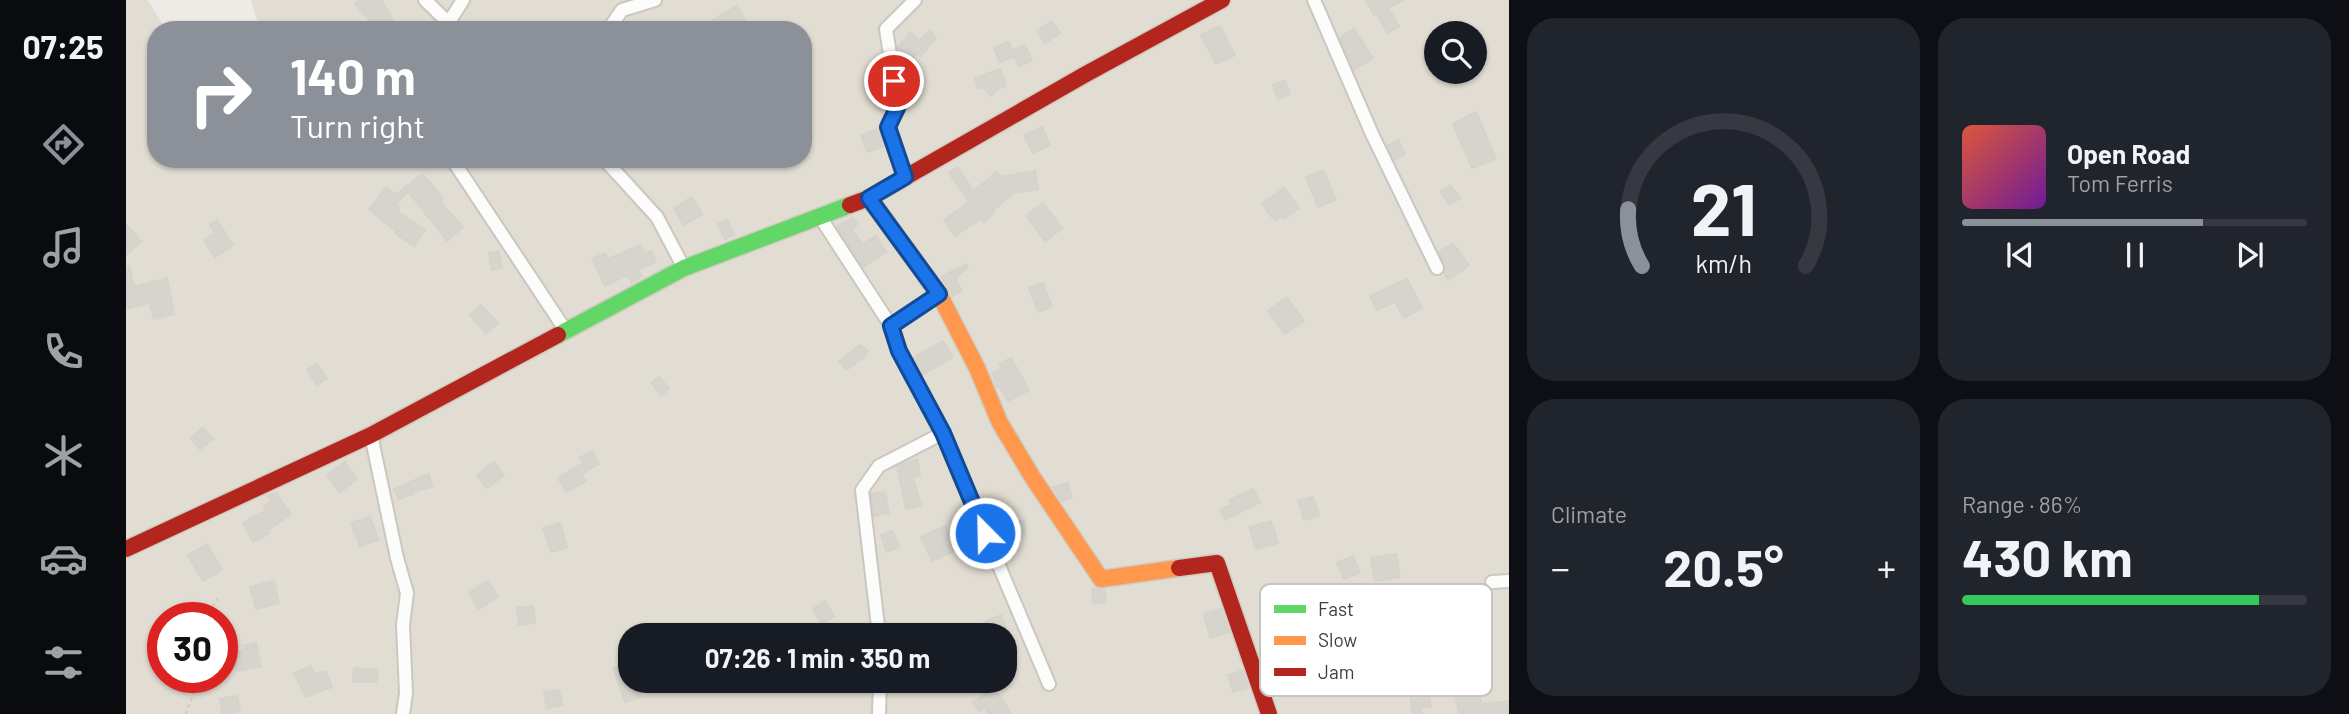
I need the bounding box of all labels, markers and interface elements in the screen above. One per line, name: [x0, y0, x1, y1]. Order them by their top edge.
map controls: [1424, 21, 1487, 84]
button: search: [1424, 21, 1487, 84]
text: 07:25: [23, 27, 103, 65]
text: 140 m: [290, 46, 416, 105]
icon: right: [175, 49, 266, 140]
pin: [864, 51, 924, 111]
icon: arrive: [875, 62, 913, 100]
text: Turn right: [290, 106, 425, 144]
icon: directions: [39, 120, 88, 169]
text: Open Road: [2067, 138, 2190, 169]
text: 21: [1690, 163, 1757, 251]
text: Tom Ferris: [2067, 169, 2173, 197]
icon: music: [39, 223, 88, 272]
icon: previous: [2001, 236, 2039, 274]
icon: pause: [2116, 236, 2154, 274]
icon: next: [2231, 236, 2269, 274]
text: km/h: [1695, 248, 1752, 278]
icon: phone: [39, 327, 88, 376]
icon: climate: [39, 431, 88, 480]
text: Range · 86%: [1962, 490, 2082, 518]
position arrow: [948, 496, 1022, 570]
text: Climate: [1551, 500, 1627, 528]
text: 430 km: [1962, 525, 2133, 587]
icon: car: [39, 534, 88, 583]
text: 20.5°: [1663, 535, 1784, 597]
text: −: [1551, 544, 1570, 590]
text: +: [1877, 544, 1896, 590]
legend: [1260, 584, 1492, 696]
text: Fast: [1318, 597, 1354, 620]
speed limit sign: 30: [147, 602, 238, 693]
text: Slow: [1318, 628, 1357, 651]
icon: filters: [39, 638, 88, 687]
text: 07:26 · 1 min · 350 m: [705, 642, 930, 673]
text: Jam: [1318, 660, 1354, 683]

